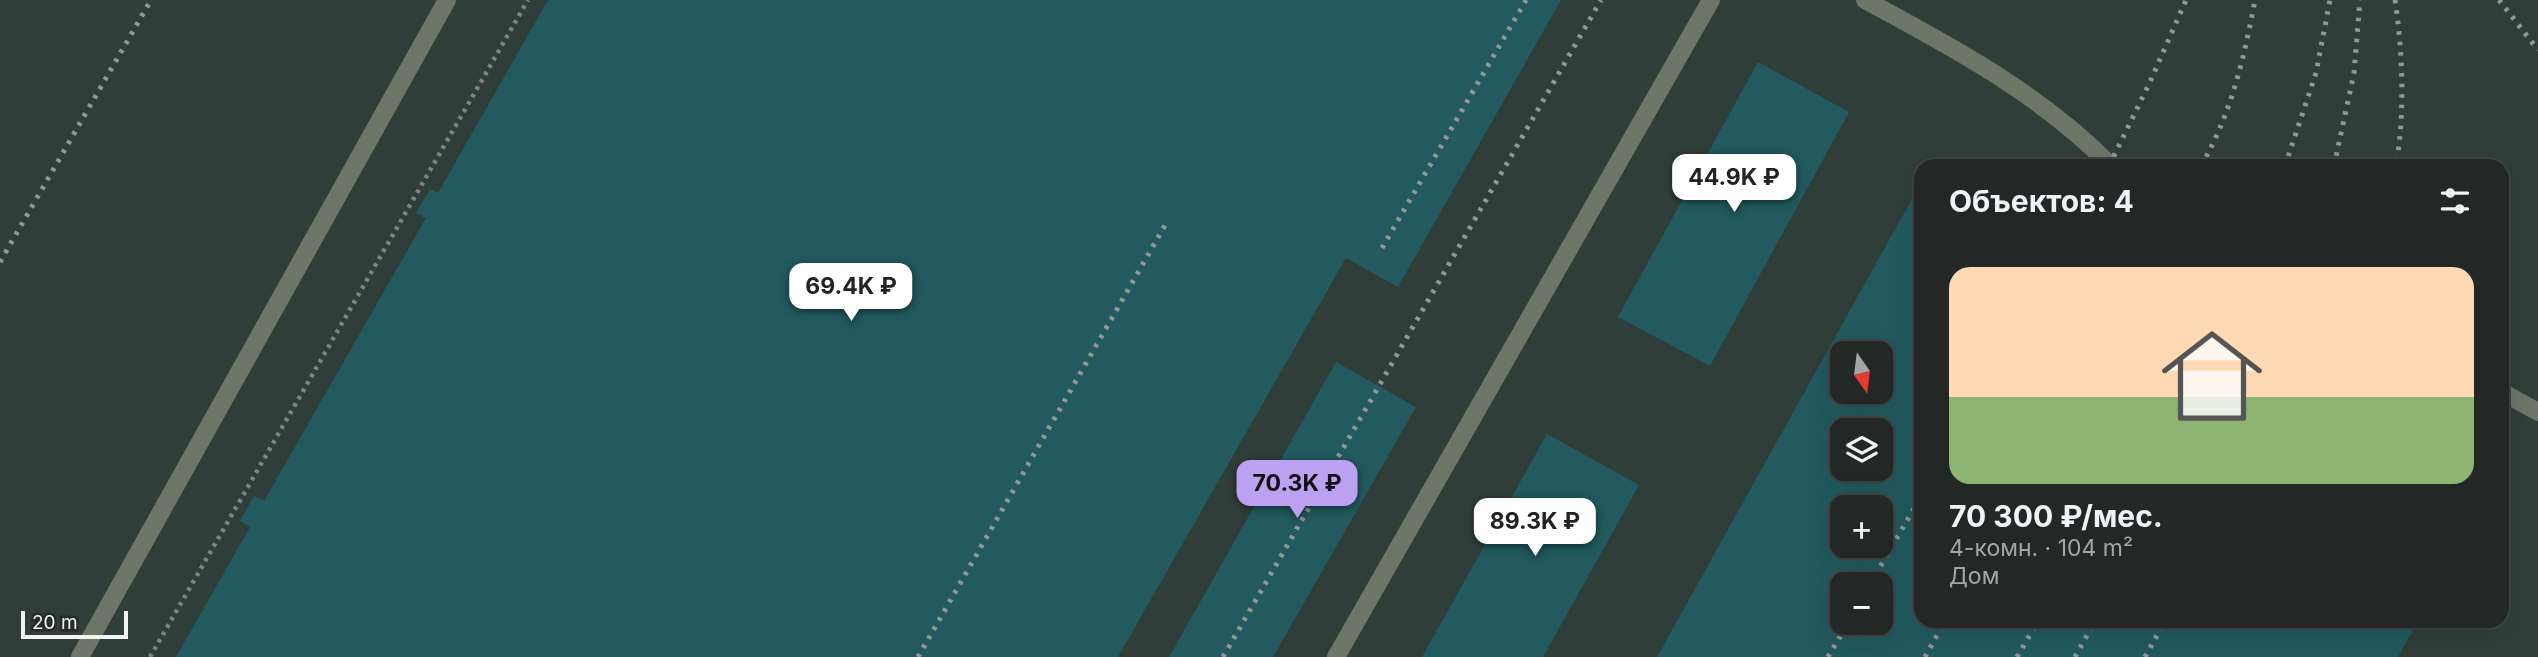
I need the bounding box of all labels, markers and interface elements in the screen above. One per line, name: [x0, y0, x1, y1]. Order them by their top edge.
pin: 44.9K ₽: [1669, 154, 1799, 214]
text: 44.9K ₽: [1688, 163, 1780, 191]
icon: filters: [2436, 182, 2474, 220]
text: Объектов: 4: [1949, 183, 2134, 219]
pin: 69.4K ₽: [786, 264, 916, 323]
text: 69.4K ₽: [805, 272, 897, 300]
icon: home: [2149, 313, 2275, 439]
north arrow: [1830, 341, 1894, 404]
map controls: [1830, 341, 1893, 635]
button: layers: [1830, 418, 1893, 481]
pin: 70.3K ₽: [1232, 461, 1362, 520]
text: 70.3K ₽: [1253, 469, 1341, 497]
button: +: [1830, 495, 1893, 558]
pin: 89.3K ₽: [1470, 498, 1600, 558]
text: 70 300 ₽/мес.: [1949, 498, 2163, 534]
text: 89.3K ₽: [1490, 507, 1580, 535]
text: 4-комн. · 104 m²: [1949, 534, 2133, 562]
text: Дом: [1949, 562, 1999, 590]
button: −: [1830, 572, 1893, 635]
scale bar: [21, 608, 128, 640]
text: 20 m: [32, 611, 78, 634]

